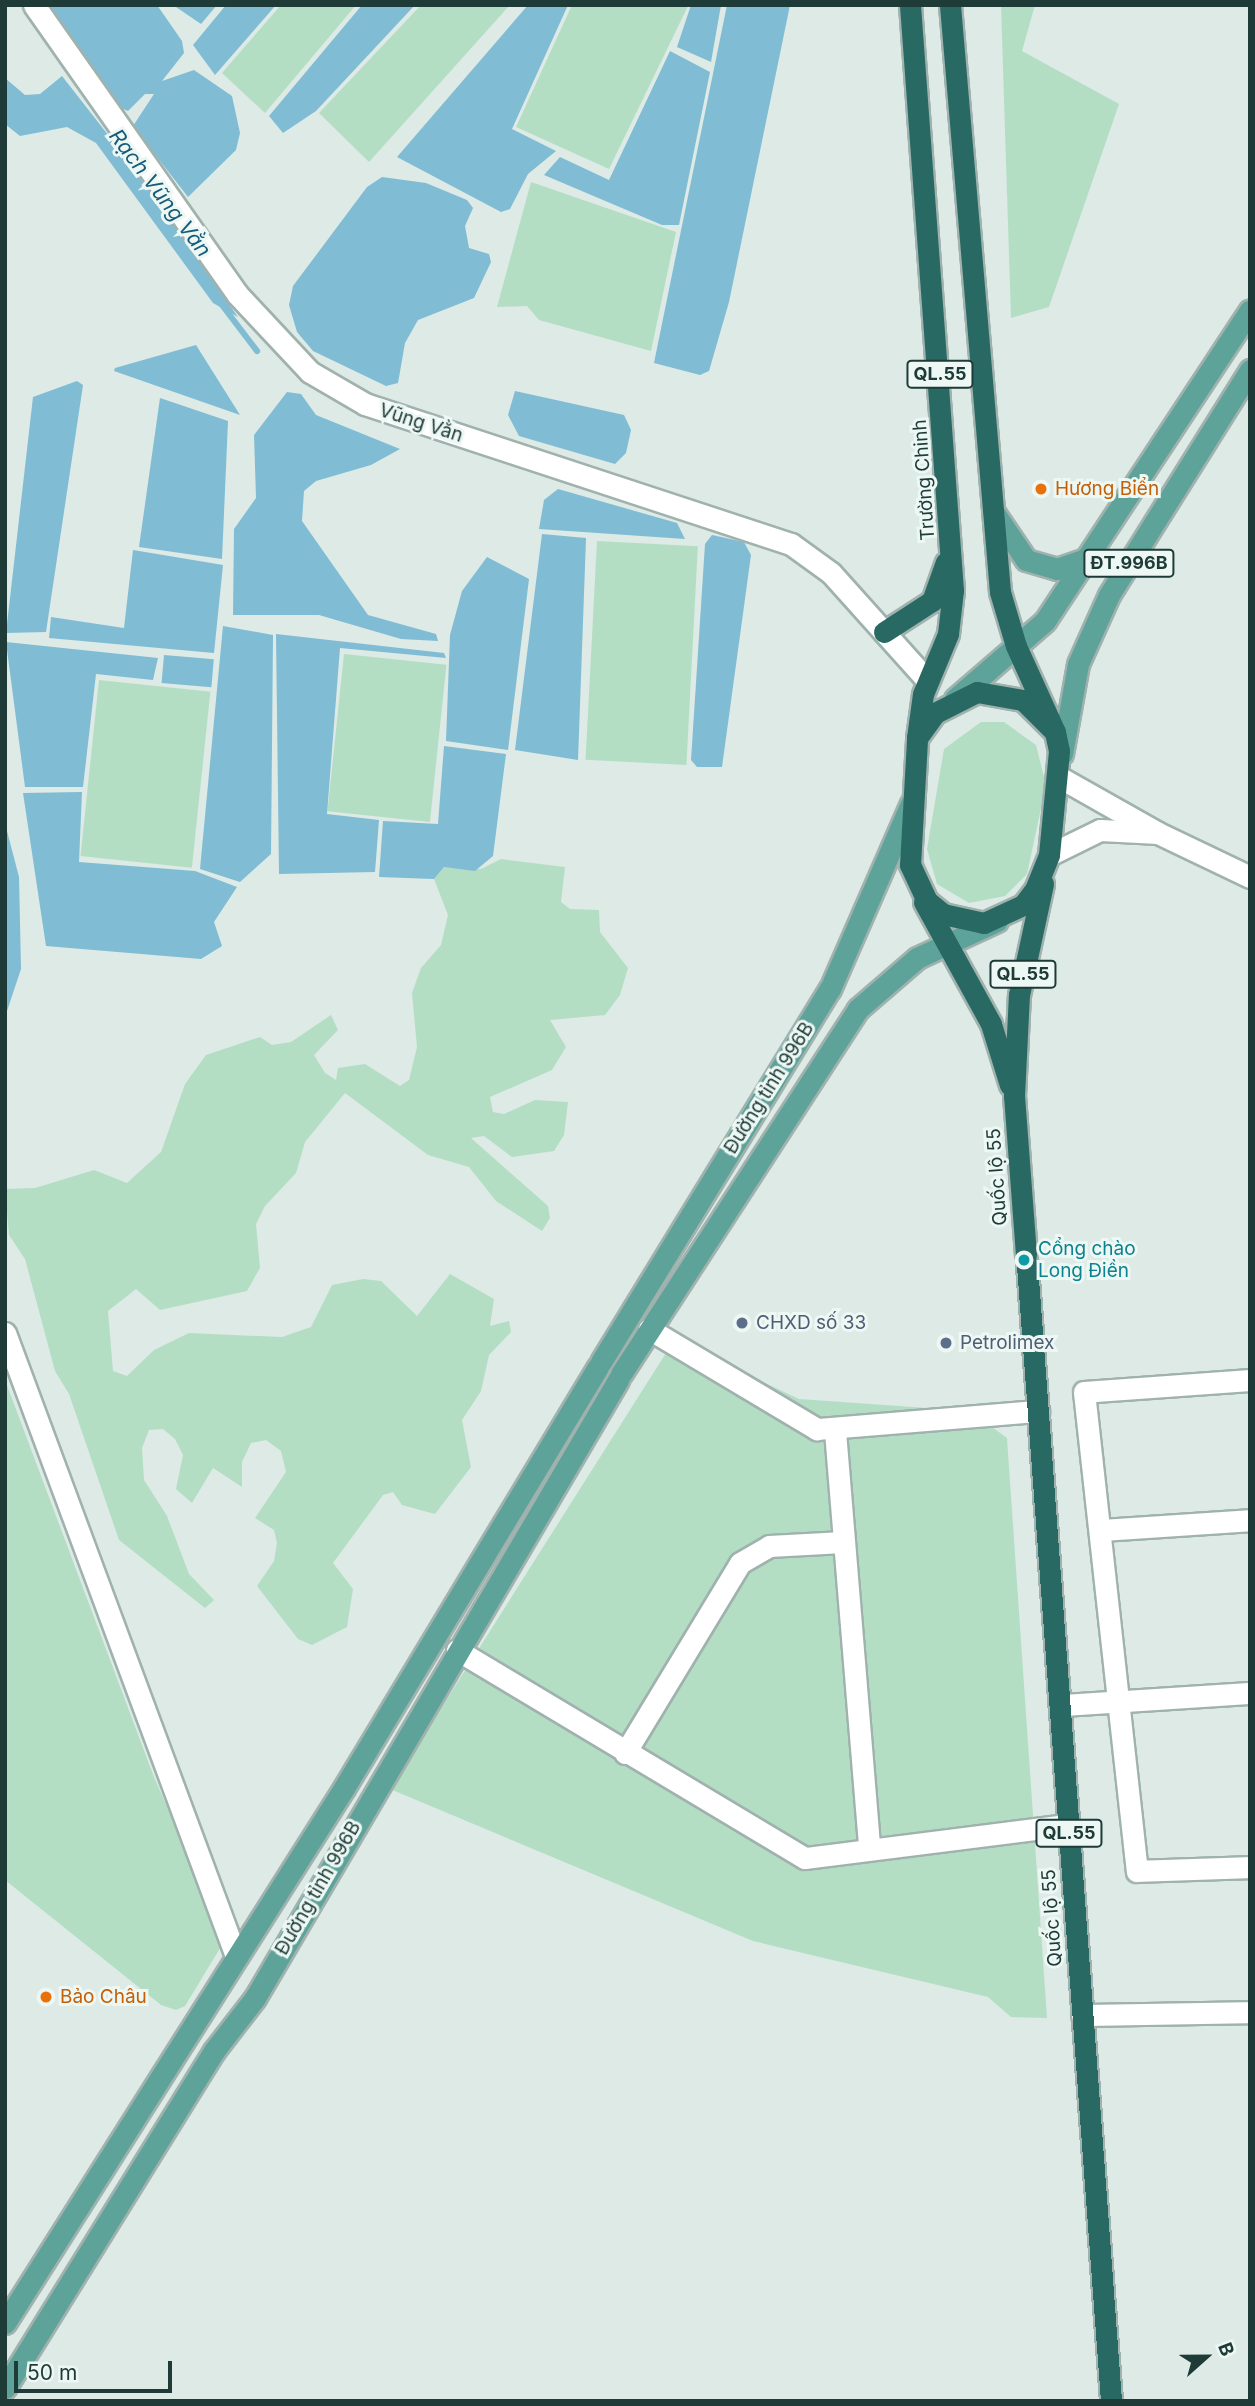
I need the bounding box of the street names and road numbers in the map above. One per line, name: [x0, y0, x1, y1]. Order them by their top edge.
road number: QL.55: [905, 360, 975, 388]
street label: Vũng Vằn: [376, 399, 466, 447]
street label: Trường Chinh: [908, 419, 940, 541]
road number: ĐT.996B: [1082, 548, 1176, 578]
road number: QL.55: [988, 959, 1058, 988]
street label: Đường tỉnh 996B: [719, 1018, 819, 1158]
street label: Quốc lộ 55: [982, 1127, 1012, 1227]
street label: Đường tỉnh 996B: [270, 1817, 366, 1959]
road number: QL.55: [1034, 1818, 1104, 1847]
street label: Quốc lộ 55: [1037, 1868, 1067, 1968]

